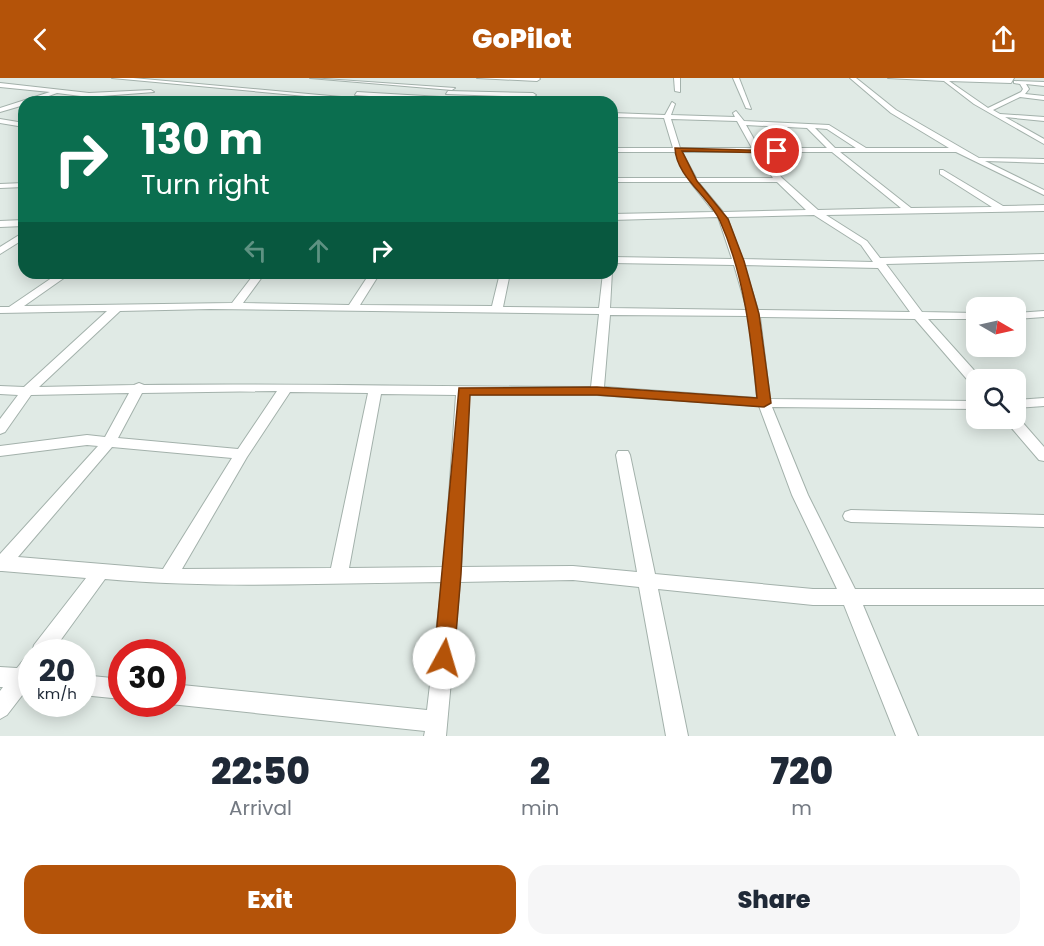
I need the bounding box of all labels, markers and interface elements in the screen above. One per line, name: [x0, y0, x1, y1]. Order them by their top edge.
text: GoPilot: [472, 20, 572, 57]
icon: back: [24, 23, 57, 56]
icon: share: [987, 23, 1020, 56]
text: 130 m: [141, 110, 263, 169]
icon: right: [42, 120, 120, 198]
pin: [751, 125, 802, 176]
icon: arrive: [760, 134, 793, 167]
text: Turn right: [141, 166, 270, 203]
icon: left: [239, 234, 272, 267]
icon: ahead: [302, 234, 335, 267]
icon: right: [365, 234, 398, 267]
north arrow: [966, 297, 1026, 357]
map controls: [966, 297, 1026, 429]
button: search: [966, 369, 1026, 429]
position arrow: [412, 626, 476, 690]
speed limit sign: 30: [108, 639, 186, 717]
text: 20: [39, 649, 75, 692]
text: km/h: [37, 683, 77, 704]
text: 22:50: [211, 746, 310, 797]
text: 2: [530, 746, 550, 797]
text: 720: [770, 746, 833, 797]
text: Arrival: [229, 794, 292, 822]
text: min: [521, 794, 559, 822]
text: m: [791, 794, 812, 822]
button: Exit: [24, 865, 516, 934]
button: Share: [528, 865, 1020, 934]

